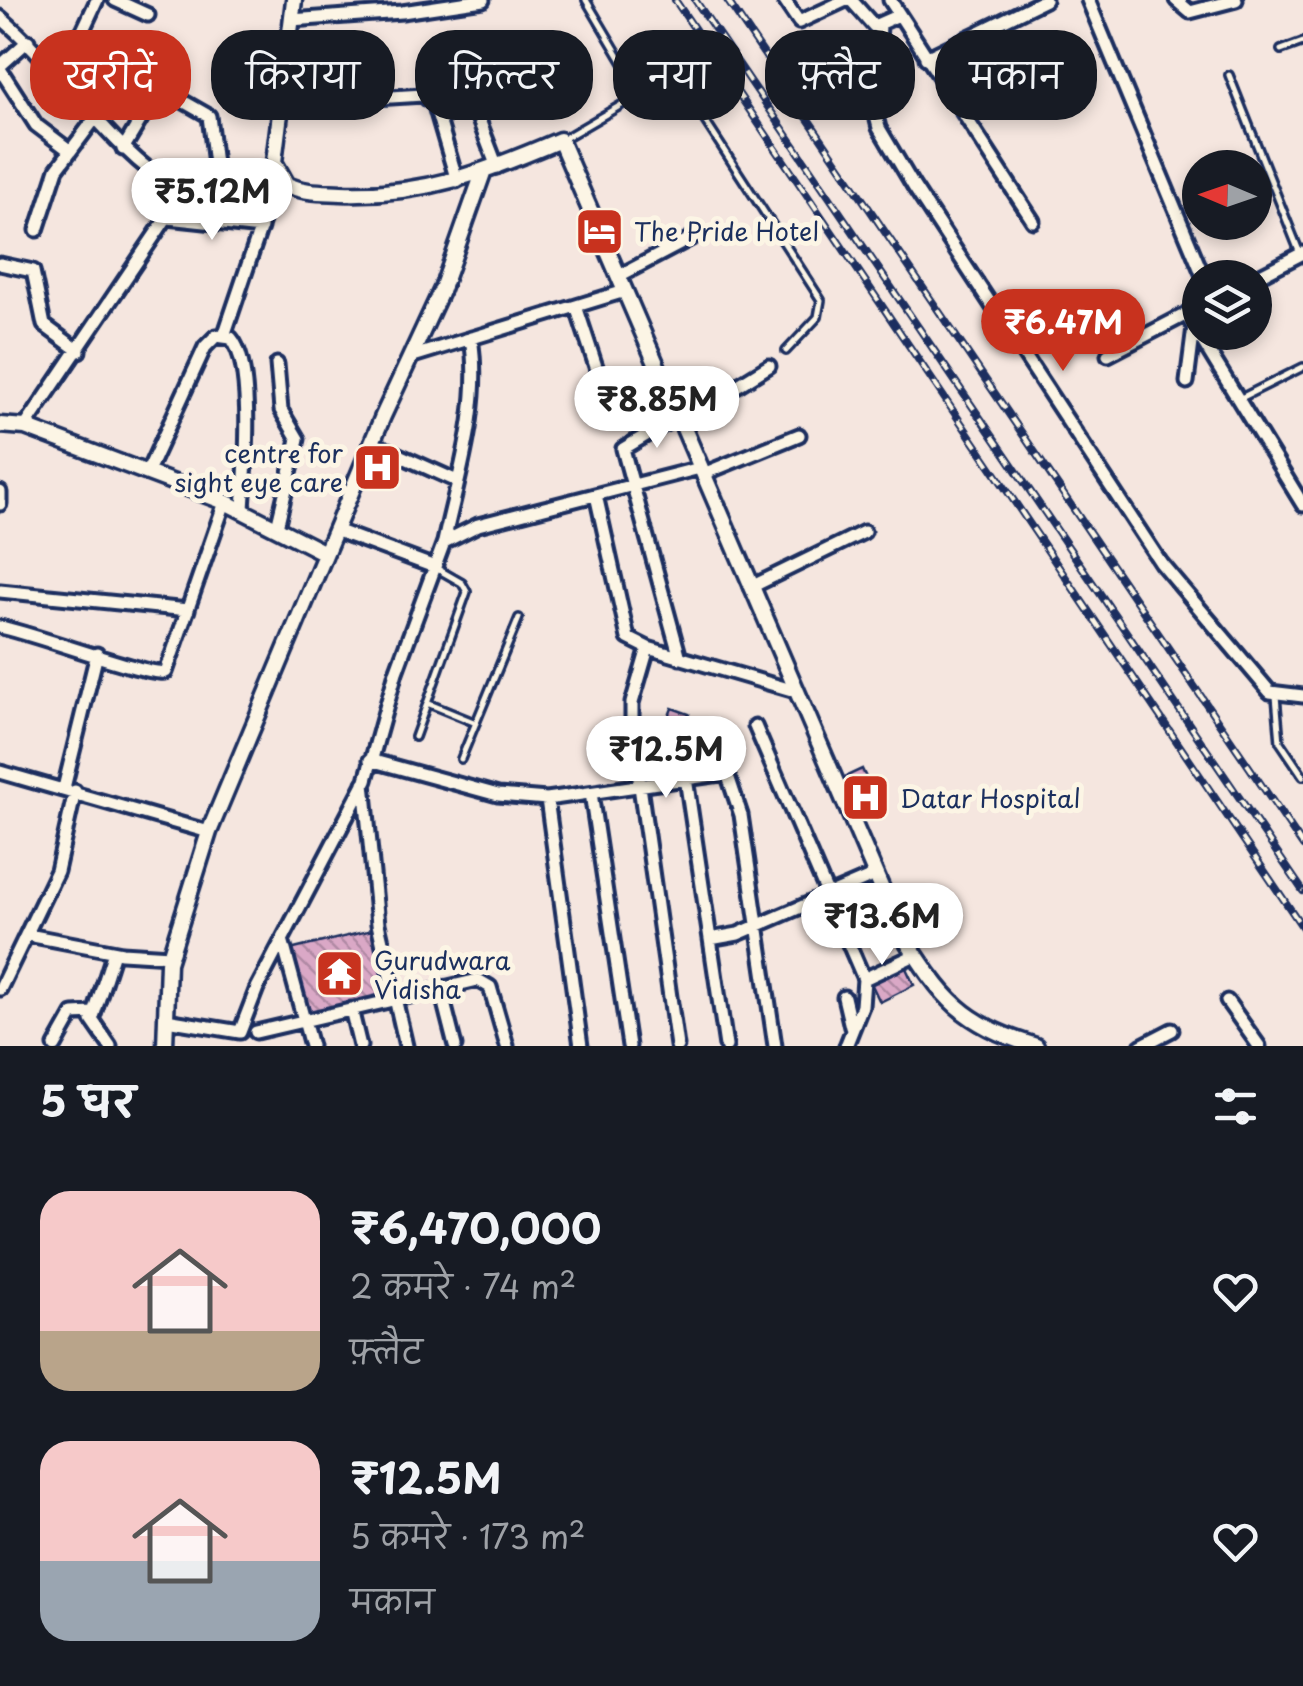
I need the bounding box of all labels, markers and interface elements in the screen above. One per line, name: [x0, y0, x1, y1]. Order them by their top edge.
chip: खरीदें: [30, 30, 191, 120]
chip: किराया: [211, 30, 395, 120]
chip: फ़िल्टर: [415, 30, 593, 120]
chip: नया: [613, 30, 745, 120]
chip: फ़्लैट: [765, 30, 915, 120]
chip: मकान: [935, 30, 1097, 120]
north arrow: [1182, 150, 1272, 240]
map controls: [1182, 150, 1272, 350]
pin: ₹5.12M: [131, 158, 293, 243]
text: ₹5.12M: [153, 166, 271, 214]
hotel icon: The Pride Hotel: [573, 205, 625, 257]
place label: The Pride Hotel: [634, 212, 819, 250]
button: layers: [1182, 260, 1272, 350]
pin: ₹6.47M: [982, 289, 1144, 374]
text: ₹6.47M: [1003, 297, 1123, 345]
pin: ₹8.85M: [576, 366, 738, 451]
text: ₹8.85M: [596, 374, 718, 422]
place label: centre for sight eye care: [175, 434, 343, 501]
hospital icon: centre for sight eye care: [352, 441, 404, 493]
pin: ₹12.5M: [585, 716, 747, 801]
text: ₹12.5M: [608, 724, 724, 772]
hospital icon: Datar Hospital: [839, 772, 891, 824]
place label: Datar Hospital: [900, 779, 1081, 817]
pin: ₹13.6M: [801, 883, 963, 968]
text: ₹13.6M: [823, 891, 941, 939]
place label: Gurudwara Vidisha: [374, 941, 511, 1008]
temple icon: Gurudwara Vidisha: [313, 948, 365, 1000]
text: 5 घर: [40, 1068, 135, 1131]
icon: filters: [1208, 1079, 1263, 1134]
text: ₹6,470,000: [350, 1195, 601, 1258]
icon: home: [120, 1231, 240, 1351]
text: 2 कमरे · 74 m²: [350, 1262, 576, 1310]
icon: heart: [1208, 1264, 1263, 1319]
text: फ़्लैट: [350, 1327, 423, 1375]
text: ₹12.5M: [350, 1445, 502, 1508]
icon: home: [120, 1481, 240, 1601]
text: 5 कमरे · 173 m²: [350, 1512, 586, 1560]
icon: heart: [1208, 1514, 1263, 1569]
text: मकान: [350, 1577, 435, 1625]

